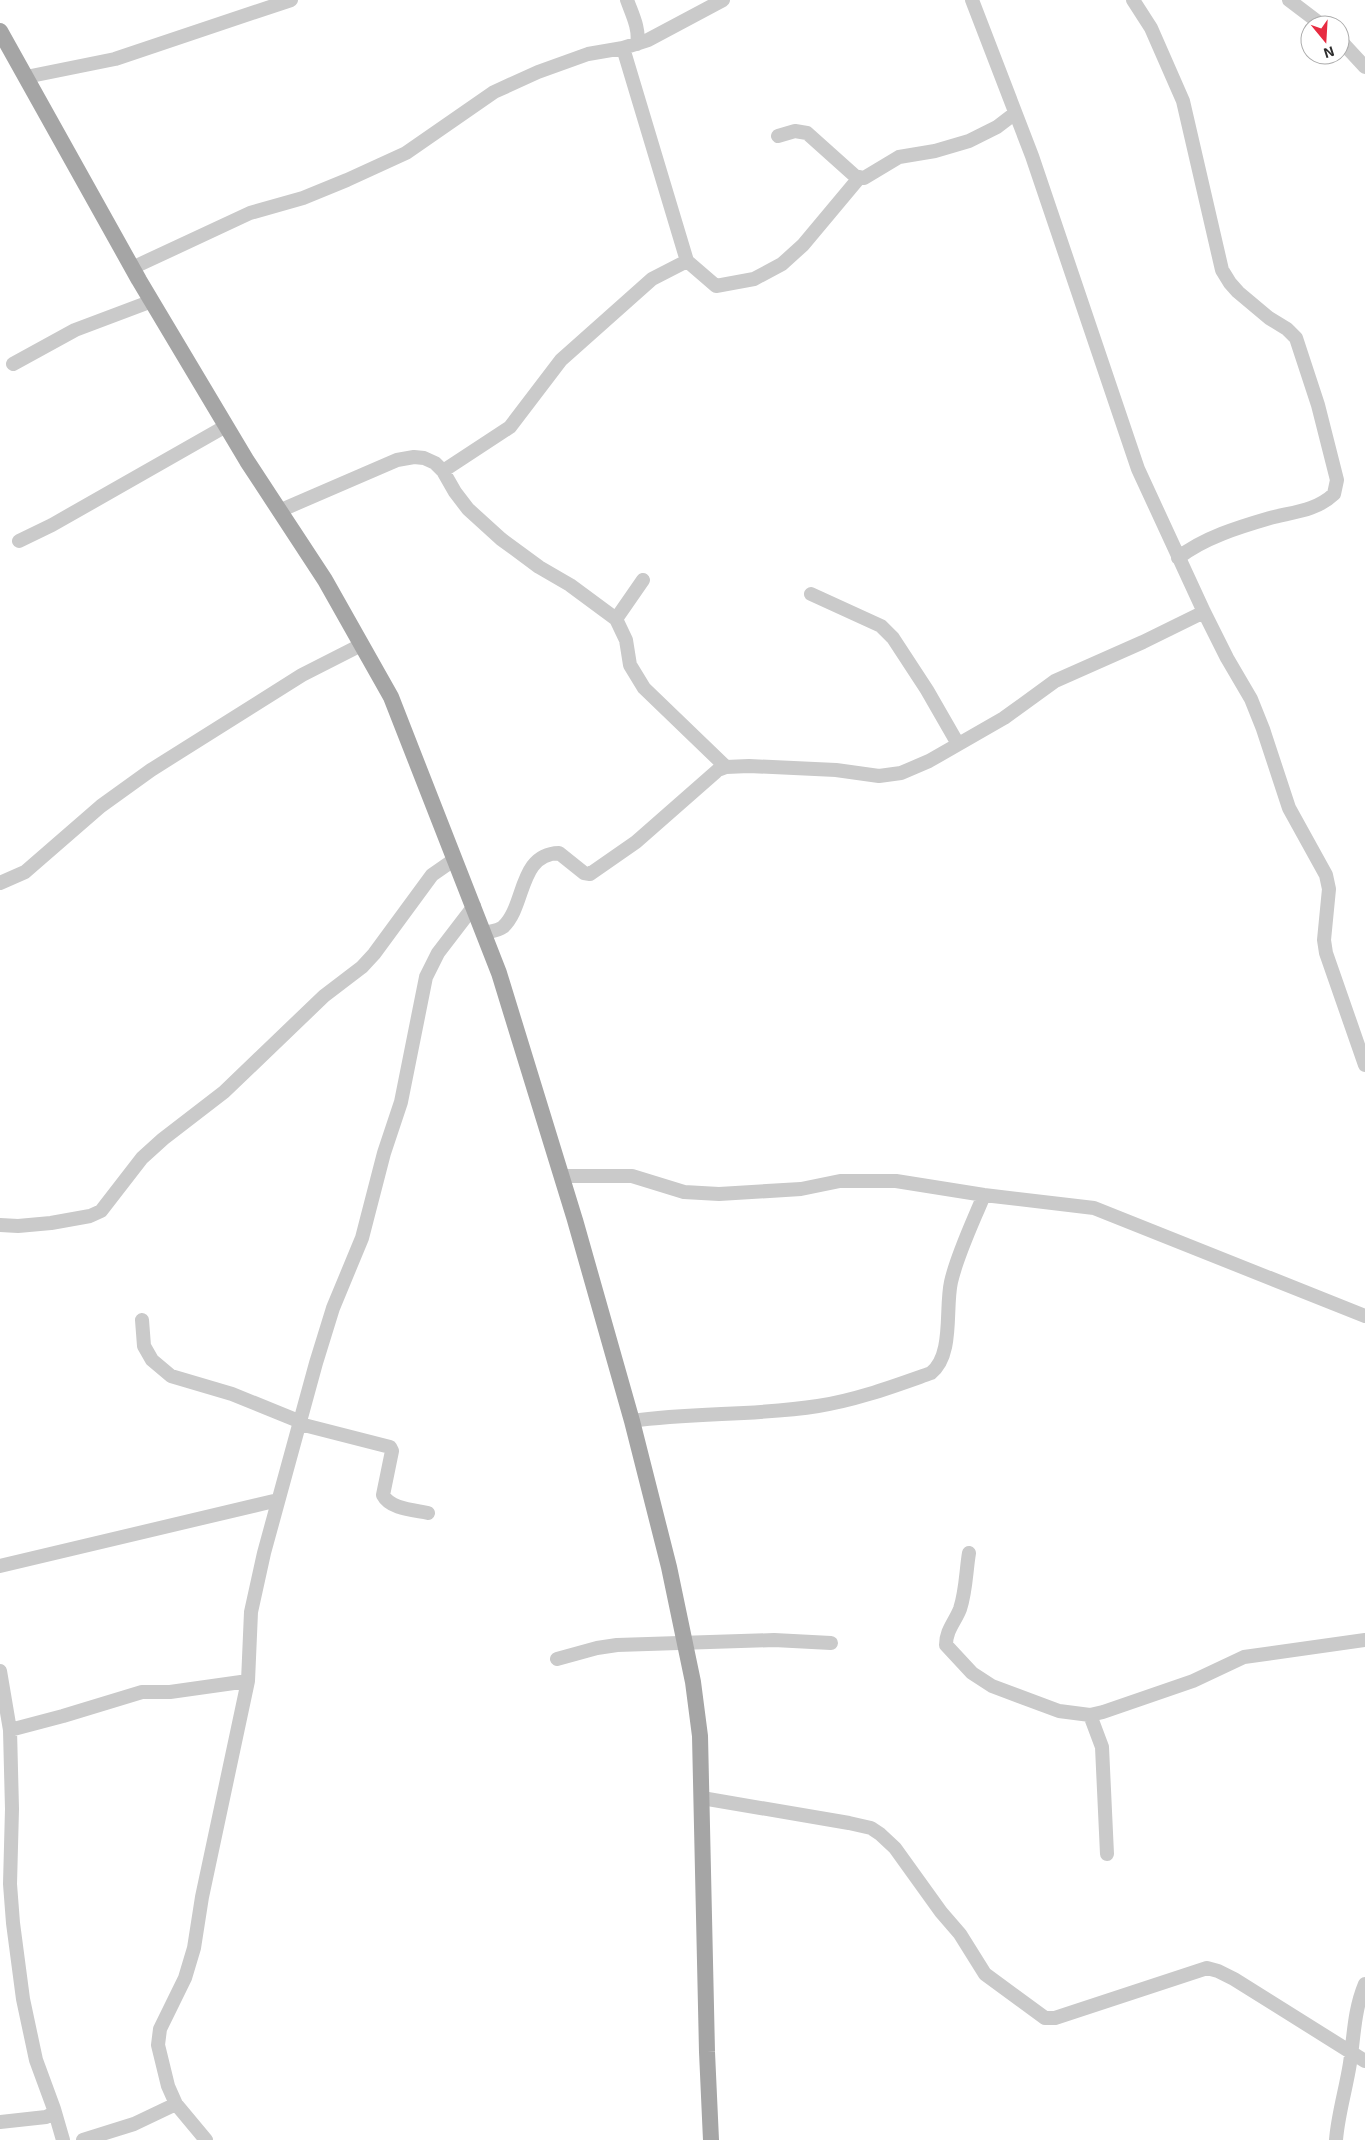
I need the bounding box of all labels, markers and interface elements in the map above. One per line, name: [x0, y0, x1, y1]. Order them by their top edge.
north arrow: [1300, 15, 1350, 65]
text: N: [1322, 43, 1337, 62]

